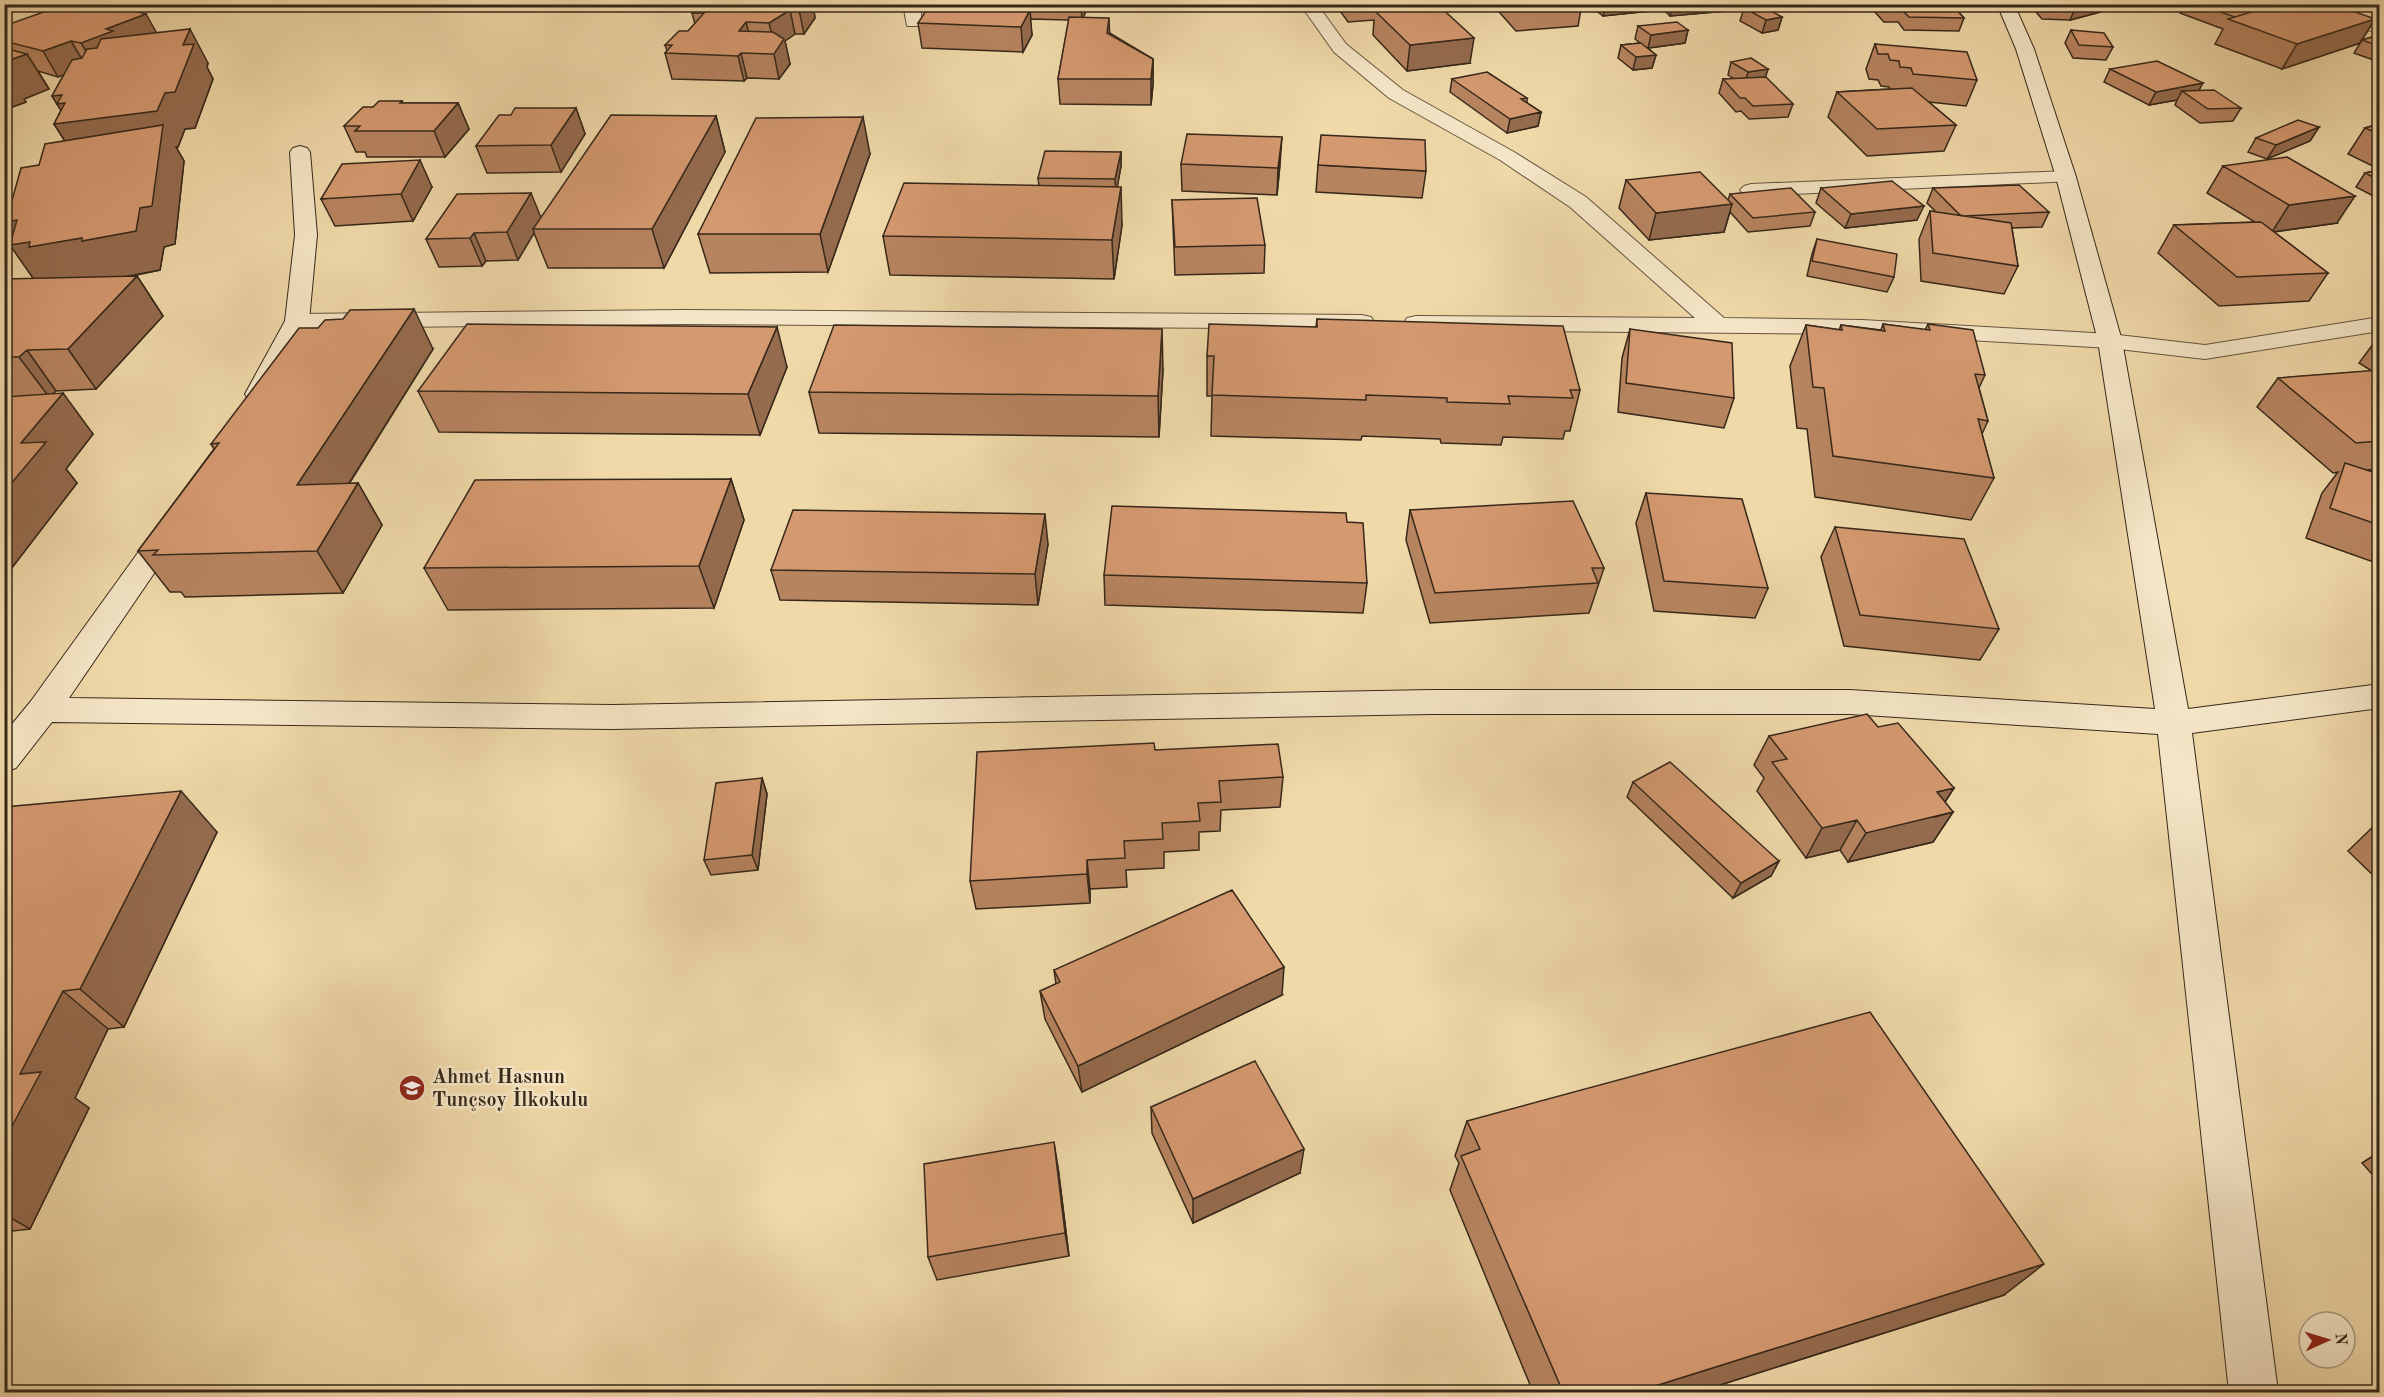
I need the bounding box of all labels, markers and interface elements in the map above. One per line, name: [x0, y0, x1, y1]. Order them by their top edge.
place label: Ahmet Hasnun Tunçsoy İlkokulu: [432, 1068, 588, 1111]
school or university icon: Ahmet Hasnun Tunçsoy İlkokulu: [397, 1073, 427, 1103]
north arrow: [2297, 1310, 2357, 1370]
text: N: [2332, 1332, 2348, 1347]

